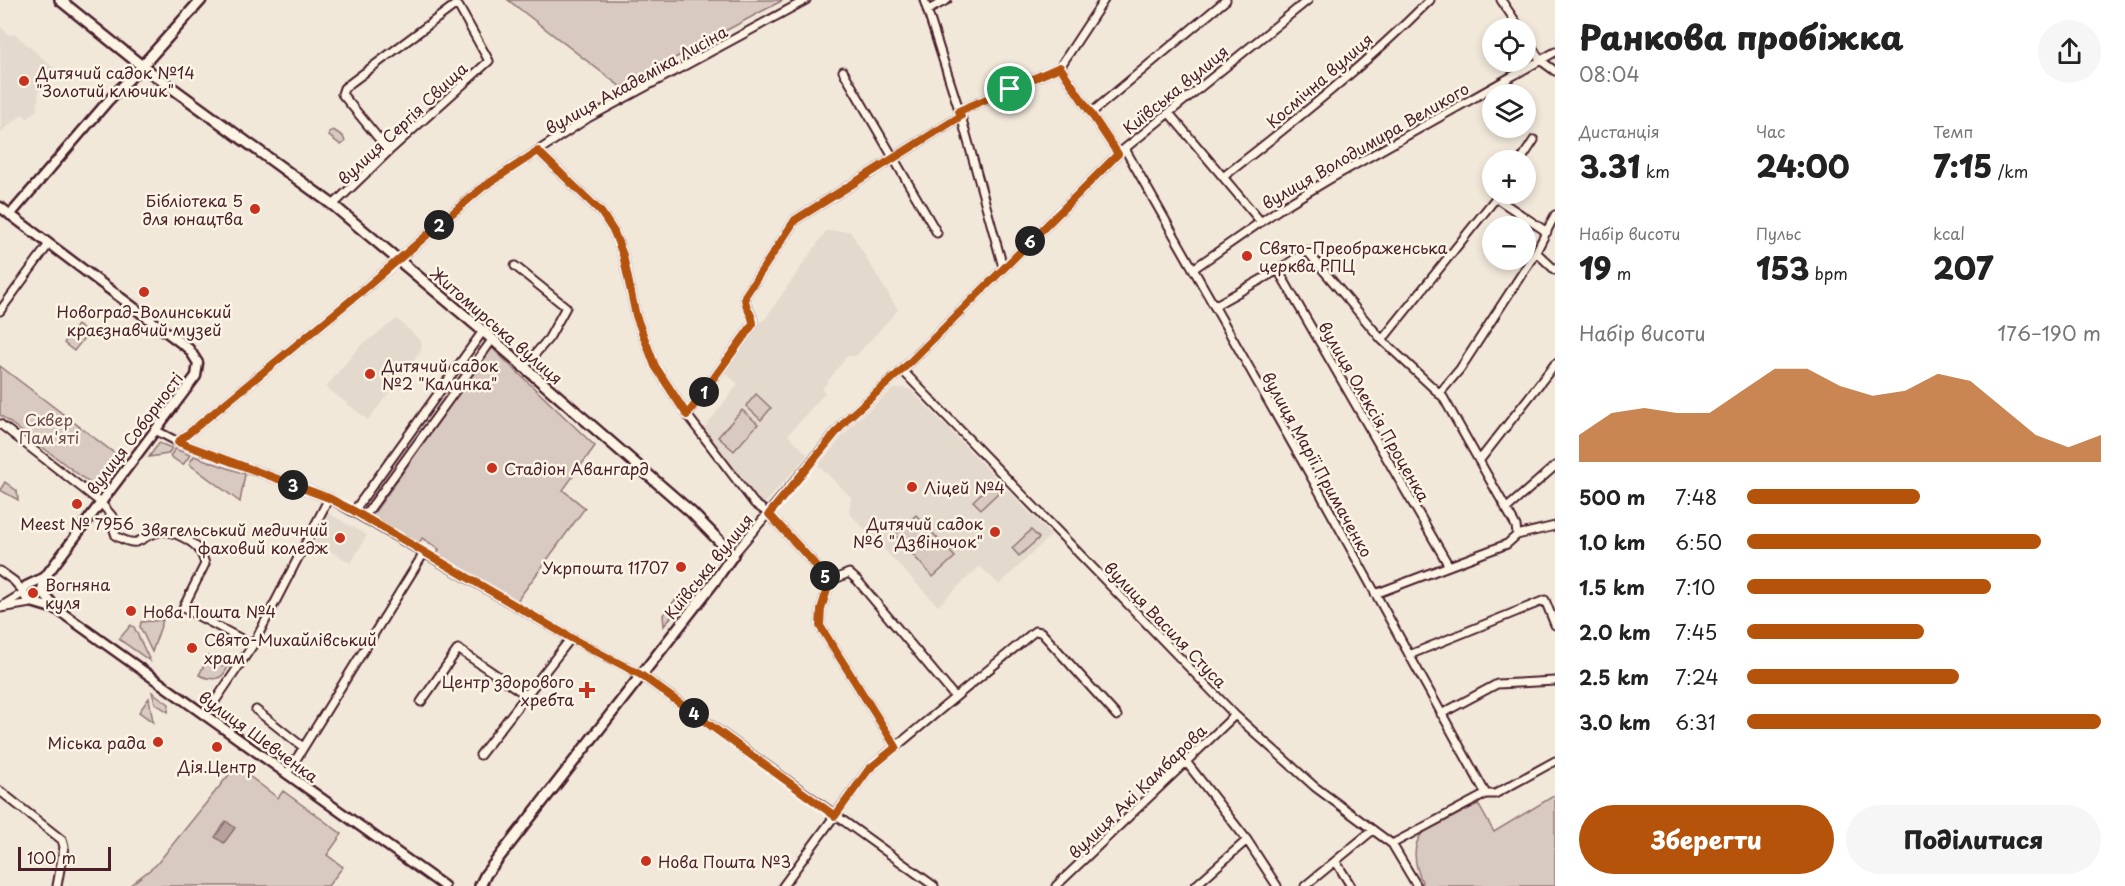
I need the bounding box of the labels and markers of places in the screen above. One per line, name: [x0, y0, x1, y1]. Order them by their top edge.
place label: Дитячий садок №14 "Золотий ключик": [35, 60, 195, 102]
pin: [984, 63, 1035, 114]
marker: Дитячий садок №14 "Золотий ключик": [17, 74, 31, 88]
place label: Бібліотека 5 для юнацтва: [143, 188, 243, 230]
marker: Бібліотека 5 для юнацтва: [248, 202, 262, 216]
pin: 2: [424, 210, 454, 240]
pin: 6: [1015, 226, 1045, 256]
place label: Свято-Преображенська церква РПЦ: [1259, 235, 1447, 277]
marker: Свято-Преображенська церква РПЦ: [1240, 249, 1254, 263]
marker: Новоград-Волинський краєзнавчий музей: [137, 285, 151, 299]
place label: Новоград-Волинський краєзнавчий музей: [57, 299, 231, 341]
place label: Дитячий садок №2 "Калинка": [381, 353, 499, 395]
marker: Дитячий садок №2 "Калинка": [363, 367, 377, 381]
pin: 1: [689, 377, 719, 407]
place label: Стадіон Авангард: [504, 456, 649, 480]
marker: Стадіон Авангард: [485, 461, 499, 475]
pin: 3: [278, 470, 308, 500]
place label: Ліцей №4: [924, 475, 1005, 499]
marker: Ліцей №4: [905, 480, 919, 494]
marker: Meest № 7956: [70, 497, 84, 511]
place label: Meest № 7956: [20, 511, 134, 535]
place label: Дитячий садок №6 "Дзвіночок": [853, 511, 983, 553]
place label: Звягельський медичний фаховий коледж: [141, 517, 329, 559]
marker: Дитячий садок №6 "Дзвіночок": [988, 525, 1002, 539]
marker: Звягельський медичний фаховий коледж: [333, 531, 347, 545]
place label: Укрпошта 11707: [542, 555, 669, 579]
marker: Укрпошта 11707: [674, 560, 688, 574]
pin: 5: [810, 561, 840, 591]
place label: Вогняна куля: [45, 572, 110, 614]
marker: Вогняна куля: [26, 586, 40, 600]
place label: Нова Пошта №4: [143, 599, 276, 623]
marker: Нова Пошта №4: [124, 604, 138, 618]
place label: Свято-Михайлiвський храм: [204, 627, 377, 669]
marker: Свято-Михайлiвський храм: [185, 641, 199, 655]
place label: Центр здорового хребта: [442, 669, 574, 711]
marker: Центр здорового хребта: [578, 681, 596, 699]
pin: 4: [679, 698, 709, 728]
place label: Міська рада: [48, 730, 146, 754]
marker: Міська рада: [151, 735, 165, 749]
marker: Дія.Центр: [210, 740, 224, 754]
place label: Дія.Центр: [177, 754, 256, 778]
place label: Нова Пошта №3: [658, 849, 791, 873]
marker: Нова Пошта №3: [639, 854, 653, 868]

